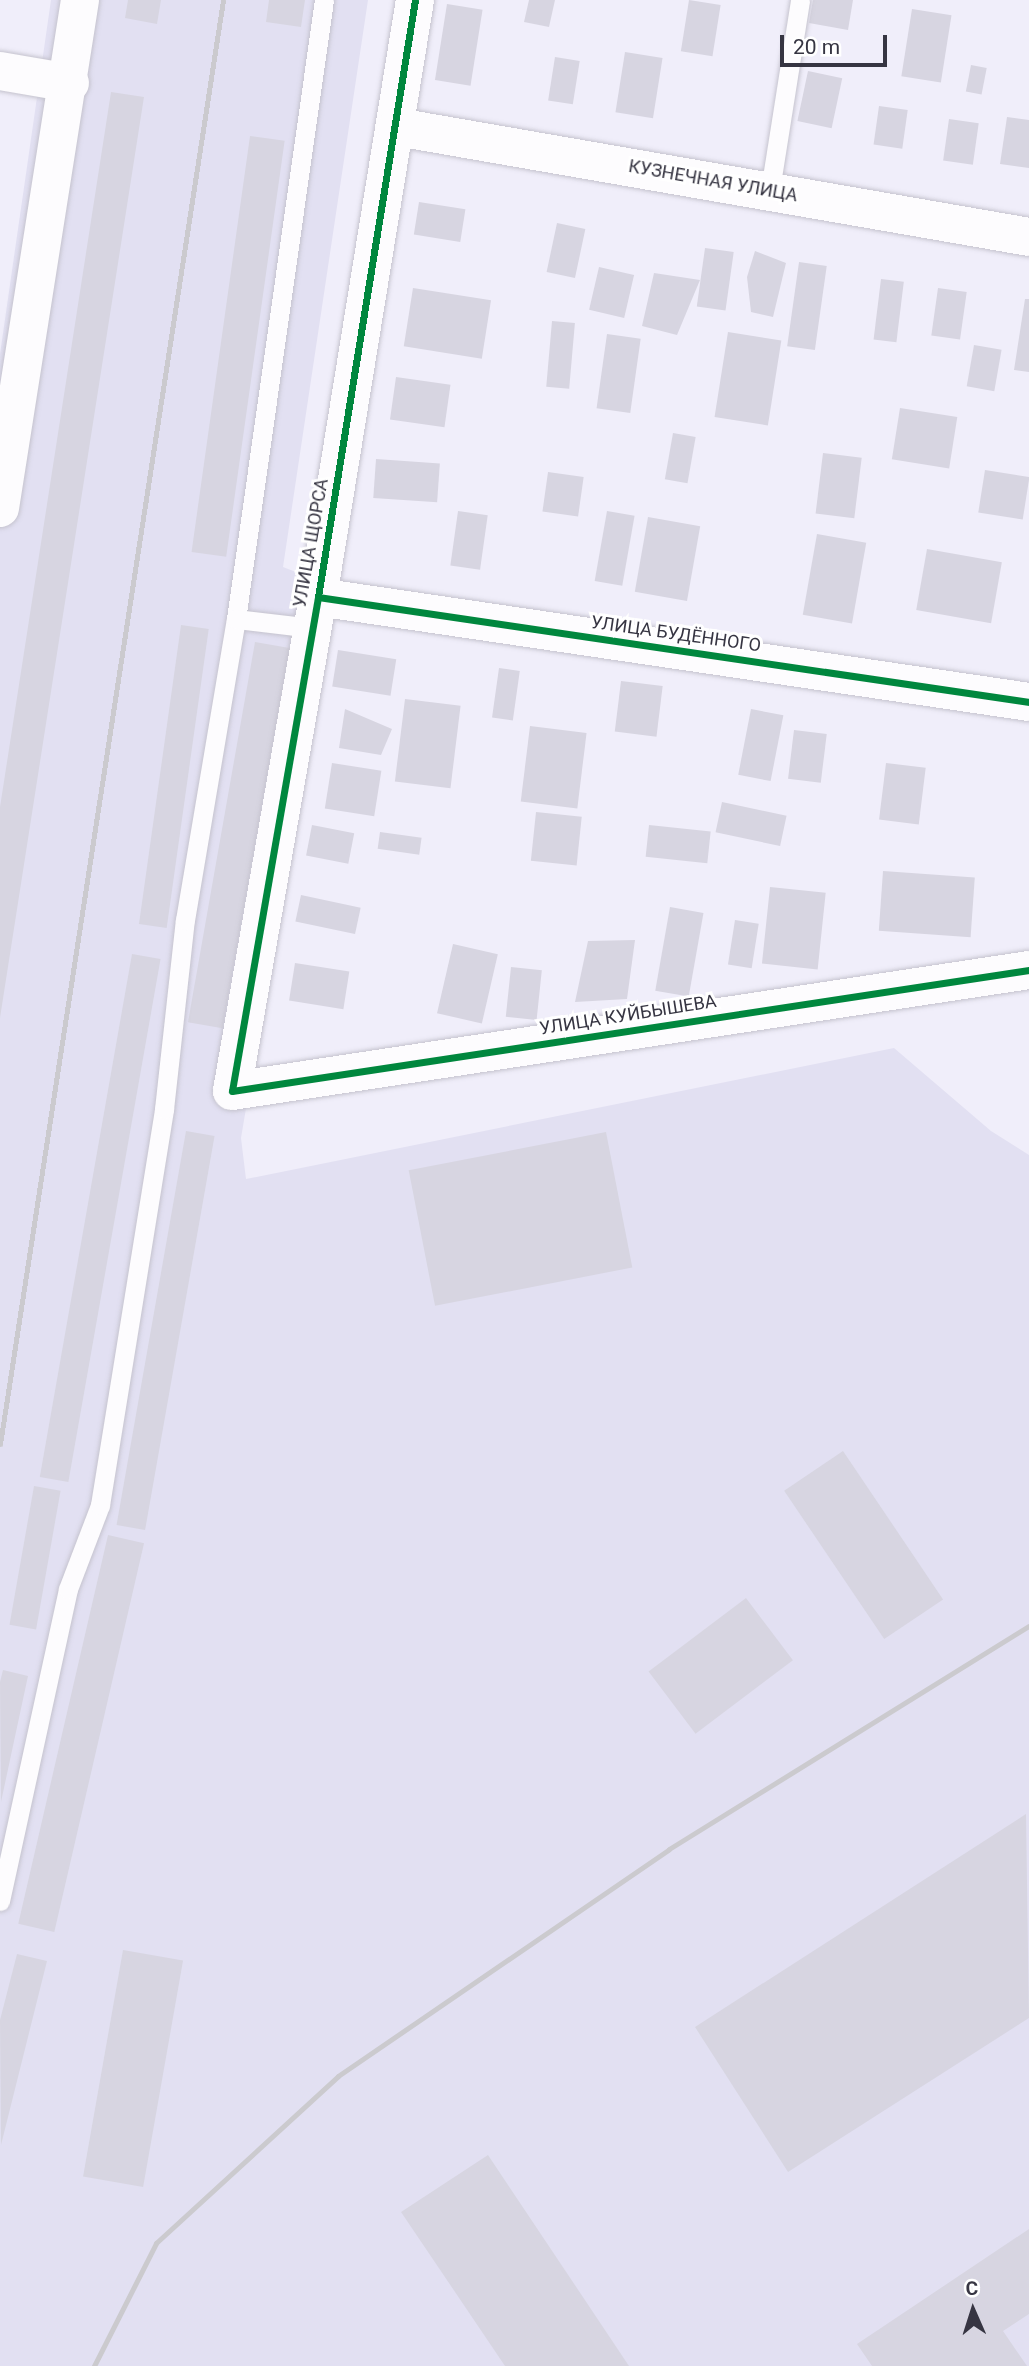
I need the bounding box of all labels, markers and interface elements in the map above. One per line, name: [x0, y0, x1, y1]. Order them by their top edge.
scale bar: [784, 21, 891, 65]
text: 20 m: [793, 35, 840, 59]
street label: КУЗНЕЧНАЯ УЛИЦА: [627, 156, 799, 206]
street label: УЛИЦА ЩОРСА: [289, 477, 333, 609]
street label: УЛИЦА БУДЁННОГО: [590, 611, 762, 657]
street label: УЛИЦА КУЙБЫШЕВА: [538, 990, 718, 1040]
north arrow: [938, 2275, 1008, 2345]
text: С: [965, 2277, 979, 2300]

